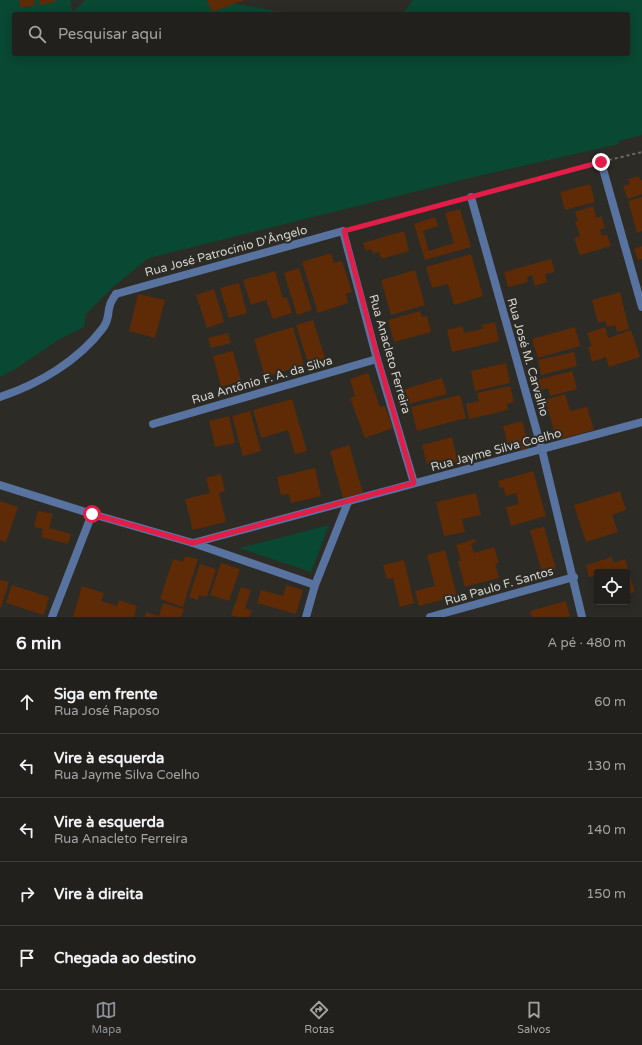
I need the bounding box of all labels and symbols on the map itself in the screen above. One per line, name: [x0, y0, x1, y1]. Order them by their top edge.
route end: [592, 153, 610, 171]
street label: Rua José Patrocínio D'Ângelo: [143, 223, 309, 279]
street label: Rua Anacleto Ferreira: [366, 293, 414, 415]
street label: Rua José M. Carvalho: [504, 296, 552, 418]
street label: Rua Antônio F. A. da Silva: [190, 353, 334, 407]
street label: Rua Jayme Silva Coelho: [429, 426, 563, 474]
route start: [83, 505, 101, 523]
street label: Rua Paulo F. Santos: [443, 564, 555, 608]

